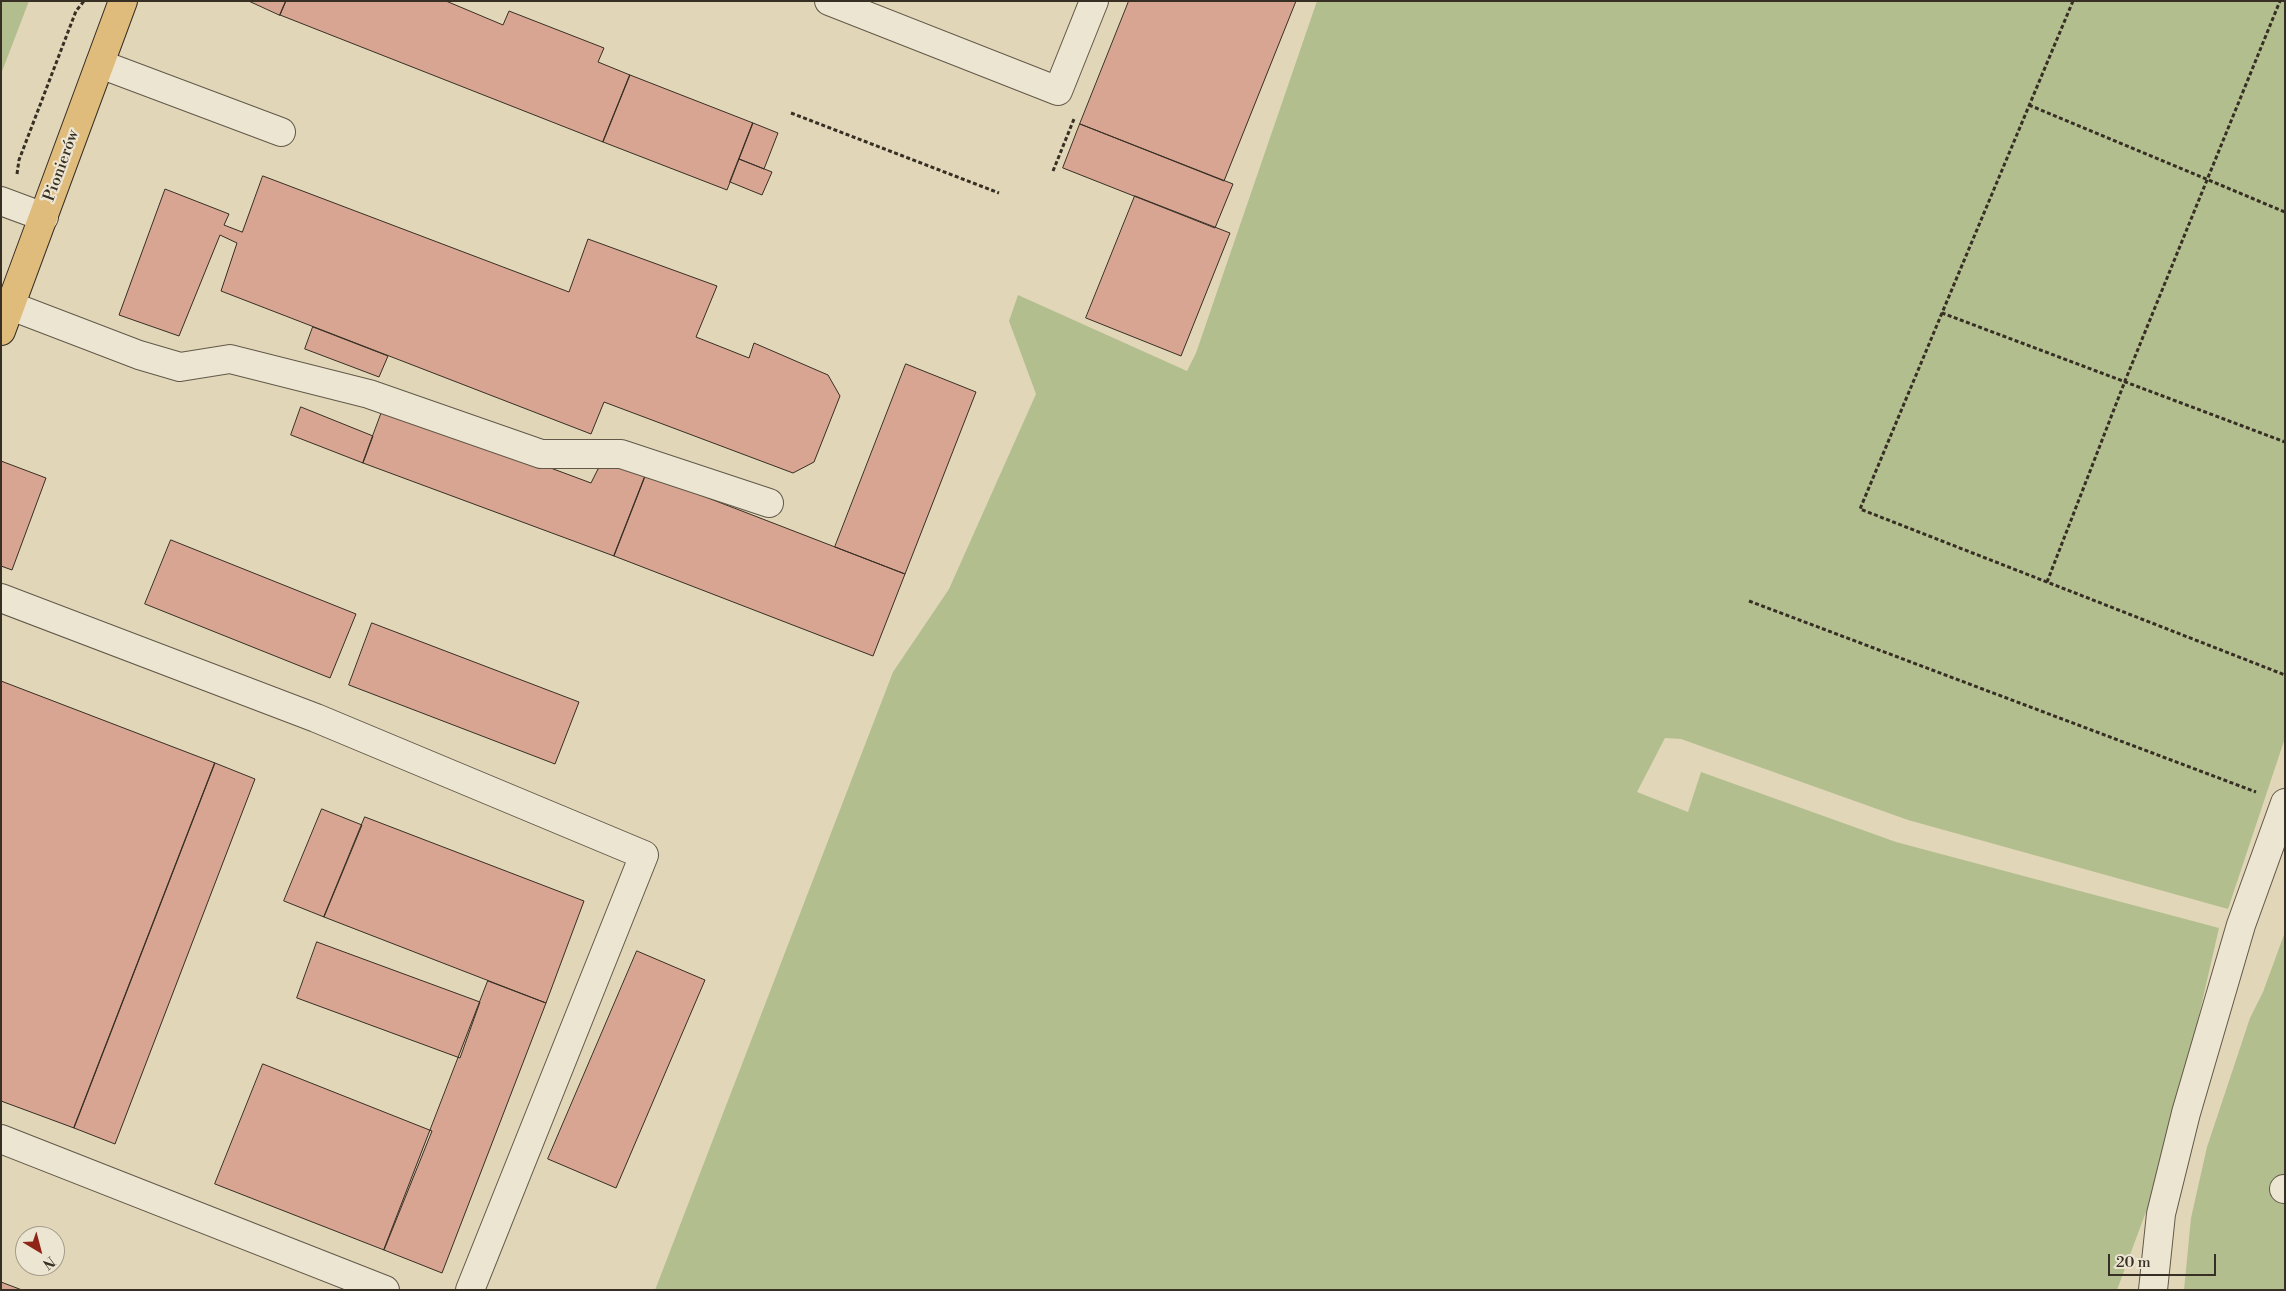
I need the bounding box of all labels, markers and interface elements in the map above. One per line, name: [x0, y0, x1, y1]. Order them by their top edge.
street label: Pionierów: [40, 128, 84, 204]
north arrow: [15, 1226, 65, 1276]
scale bar: [2111, 1244, 2218, 1276]
text: N: [39, 1252, 58, 1273]
text: 20 m: [2116, 1253, 2151, 1272]

